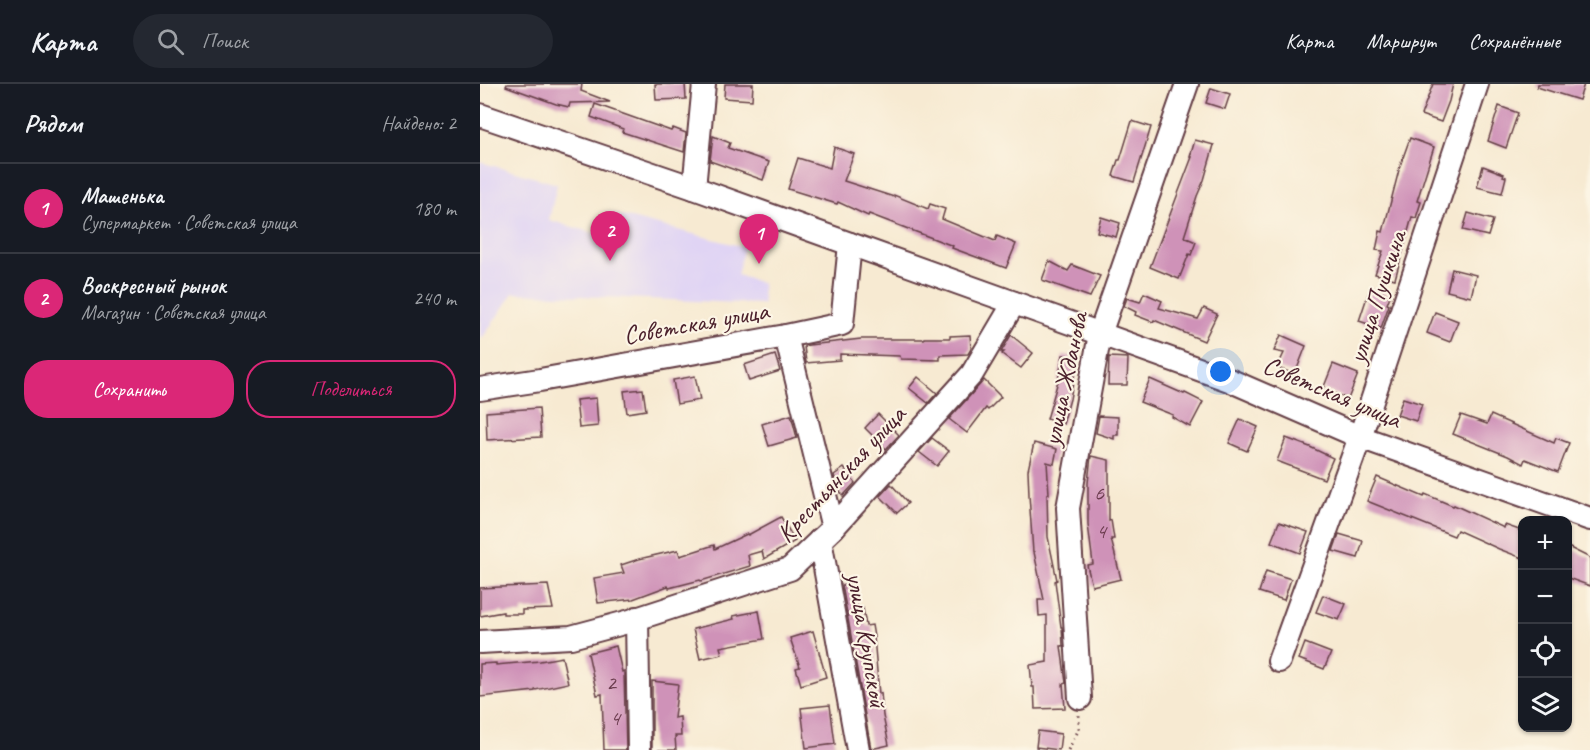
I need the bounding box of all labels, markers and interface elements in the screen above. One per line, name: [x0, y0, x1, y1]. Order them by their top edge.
search box: [133, 14, 553, 68]
text: Карта: [30, 24, 97, 59]
icon: search: [154, 25, 187, 58]
text: Поиск: [202, 27, 248, 55]
text: Карта: [1285, 28, 1334, 54]
text: Маршрут: [1367, 28, 1436, 54]
text: Сохранённые: [1469, 28, 1560, 54]
text: Рядом: [24, 107, 82, 140]
text: Найдено: 2: [381, 111, 456, 136]
text: Машенька: [81, 182, 163, 210]
text: 1: [39, 196, 48, 221]
text: 180 m: [413, 196, 456, 221]
text: Супермаркет · Советская улица: [81, 210, 297, 235]
pin: 2: [590, 212, 630, 261]
pin: 1: [740, 214, 778, 264]
street label: улица Пушкина: [1339, 224, 1415, 369]
text: Воскресный рынок: [81, 272, 226, 300]
text: 2: [39, 286, 48, 311]
text: 240 m: [413, 286, 456, 311]
street label: Советская улица: [621, 294, 773, 352]
text: Магазин · Советская улица: [81, 300, 266, 325]
street label: улица Жданова: [1034, 307, 1096, 451]
street label: Советская улица: [1258, 348, 1407, 436]
your location: [1206, 357, 1235, 386]
button: Сохранить: [24, 360, 234, 418]
button: Поделиться: [246, 360, 456, 418]
street label: Крестьянская улица: [769, 397, 914, 549]
house number: 6: [1094, 479, 1105, 507]
map controls: [1518, 516, 1572, 732]
button: +: [1518, 516, 1572, 570]
house number: 4: [1096, 517, 1108, 545]
street label: улица Крупской: [839, 568, 895, 712]
button: −: [1518, 570, 1572, 624]
button: locate: [1518, 624, 1572, 678]
house number: 2: [606, 669, 618, 697]
button: layers: [1518, 678, 1572, 732]
house number: 4: [610, 704, 622, 732]

